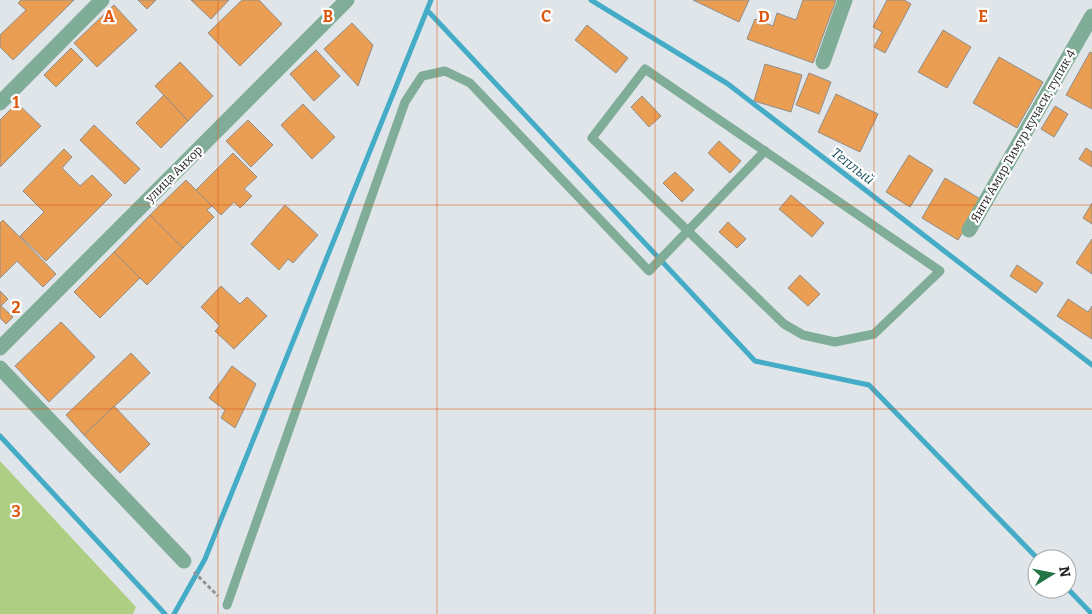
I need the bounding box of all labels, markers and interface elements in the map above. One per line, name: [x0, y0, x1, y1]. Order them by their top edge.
text: A: [103, 7, 115, 26]
text: B: [323, 7, 333, 26]
text: C: [541, 7, 551, 26]
text: D: [758, 7, 770, 26]
text: E: [978, 7, 988, 26]
street label: Янги Амир Тимур кучаси, тупик 4: [968, 47, 1078, 225]
text: 1: [13, 93, 20, 112]
street label: улица Анхор: [142, 143, 205, 206]
water label: Теплый: [828, 144, 878, 188]
text: 2: [11, 298, 21, 317]
text: 3: [11, 502, 21, 521]
north arrow: [1027, 549, 1077, 599]
text: N: [1055, 565, 1074, 579]

